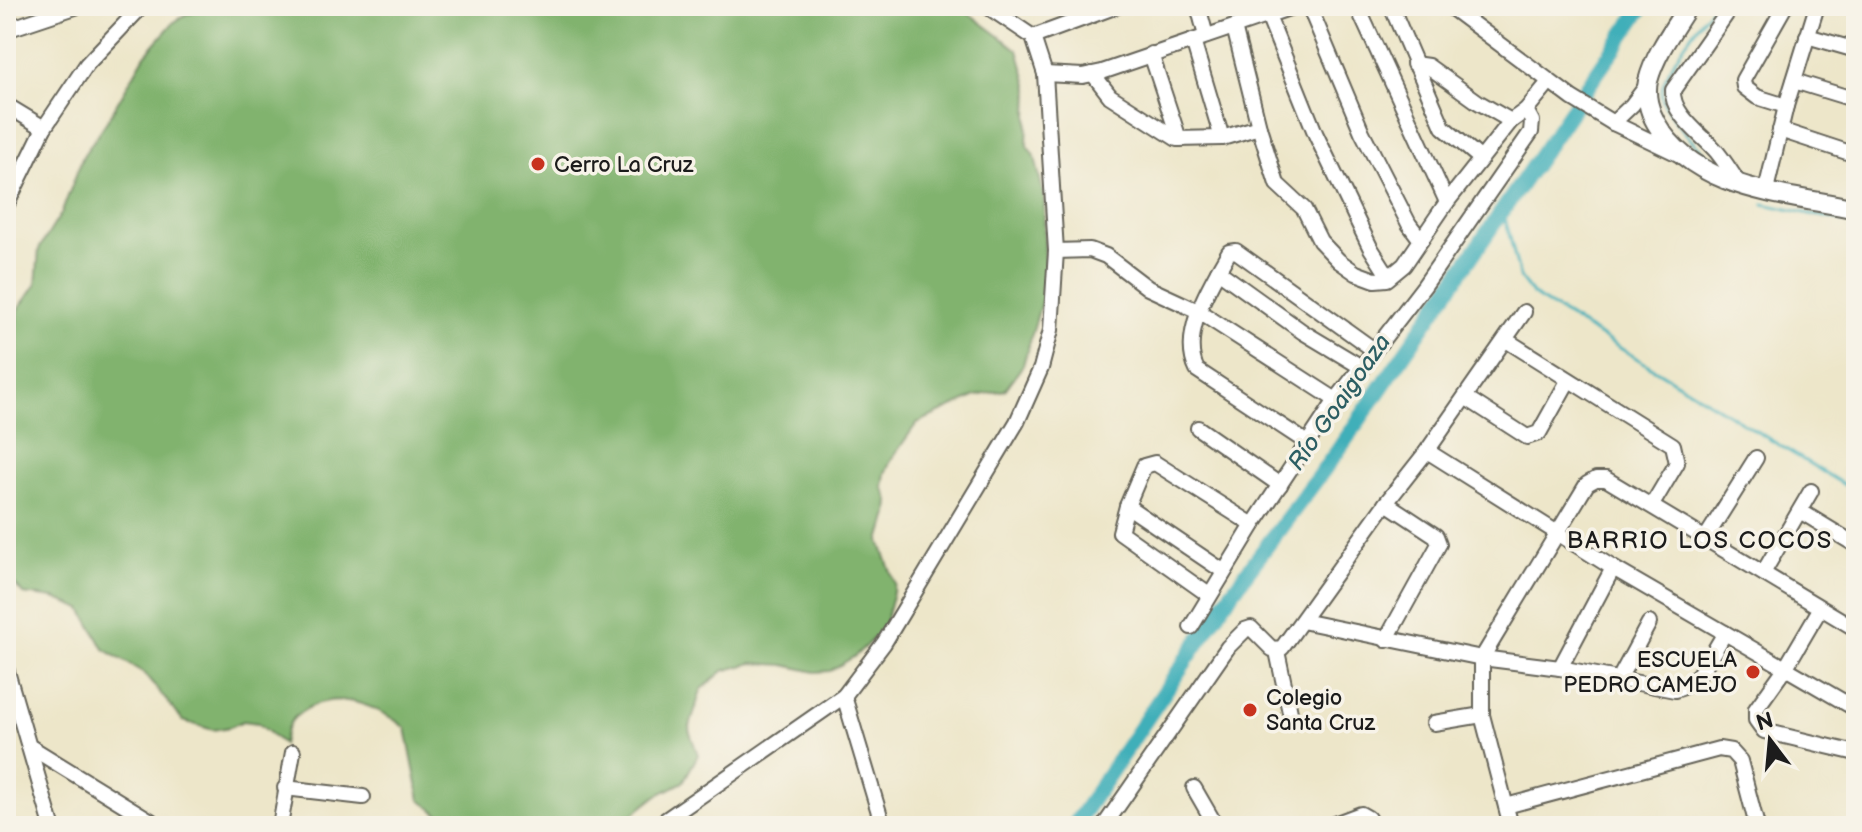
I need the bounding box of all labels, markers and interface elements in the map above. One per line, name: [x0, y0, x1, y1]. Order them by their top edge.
place label: Cerro La Cruz: [554, 152, 694, 179]
marker: Cerro La Cruz: [529, 155, 547, 173]
water label: Río Goaigoaza: [1282, 329, 1397, 476]
district label: BARRIO LOS COCOS: [1567, 526, 1833, 555]
place label: ESCUELA PEDRO CAMEJO: [1563, 647, 1738, 699]
marker: ESCUELA PEDRO CAMEJO: [1744, 663, 1762, 681]
place label: Colegio Santa Cruz: [1266, 685, 1375, 737]
north arrow: [1730, 700, 1810, 780]
marker: Colegio Santa Cruz: [1241, 701, 1259, 719]
text: N: [1753, 707, 1777, 737]

